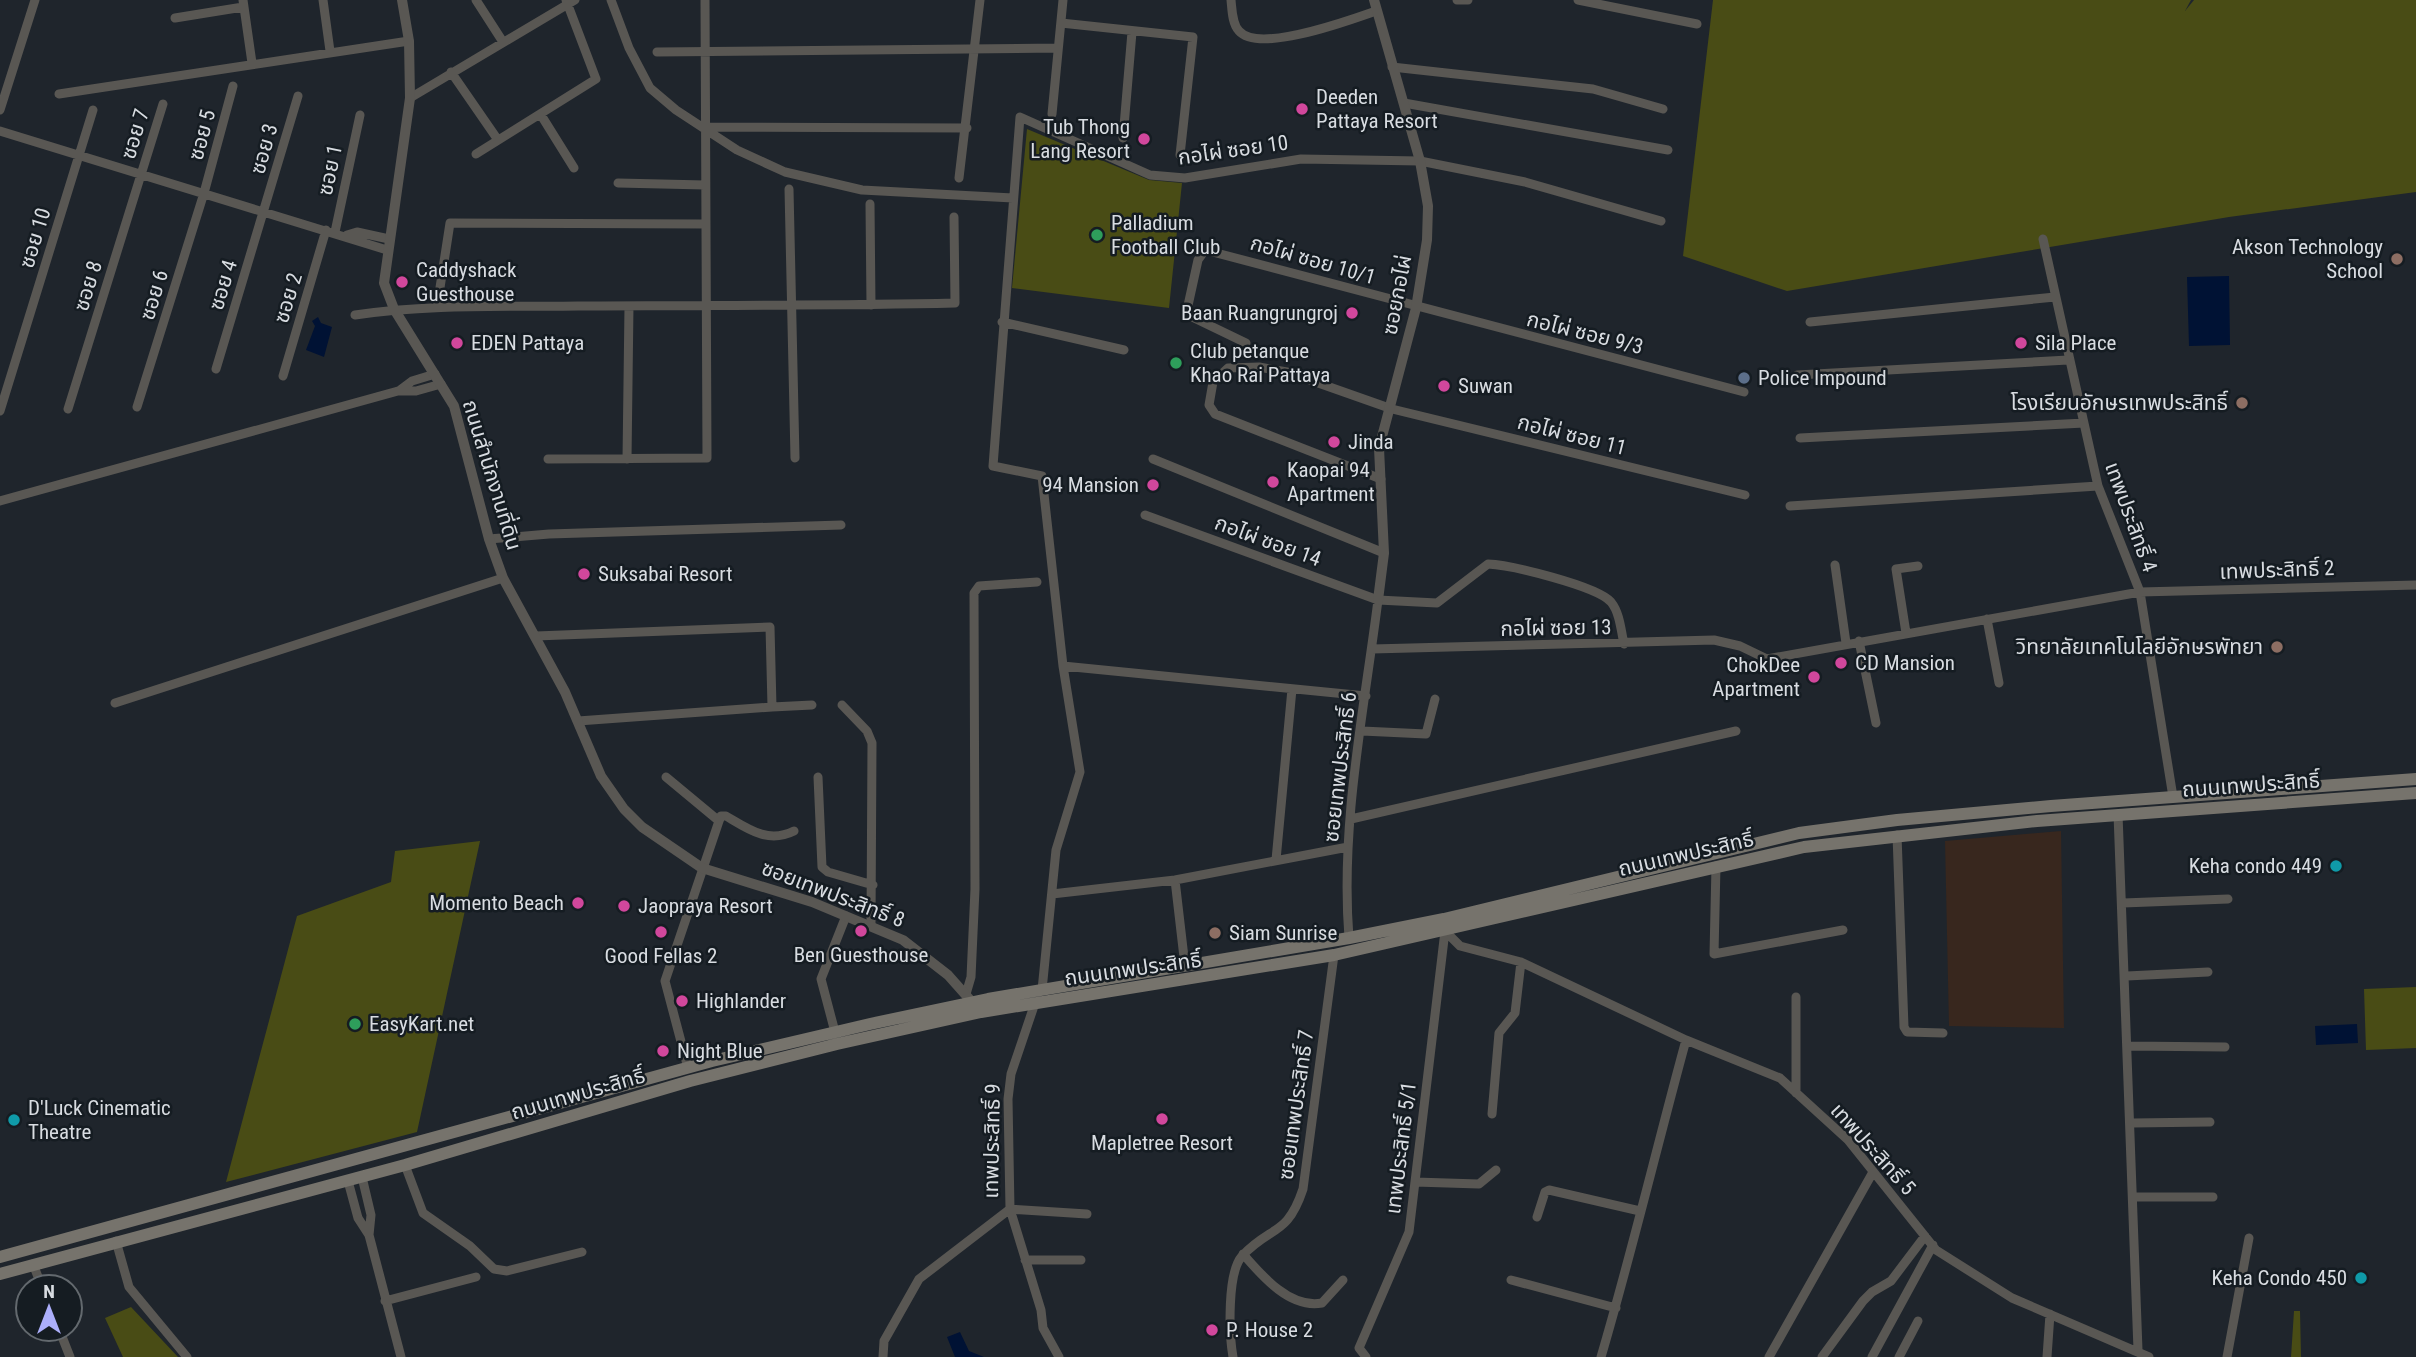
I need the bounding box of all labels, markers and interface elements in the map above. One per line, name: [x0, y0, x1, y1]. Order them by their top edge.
place label: Deeden Pattaya Resort: [1316, 85, 1438, 133]
marker: Deeden Pattaya Resort: [1294, 101, 1310, 117]
street label: ซอย 7: [116, 106, 154, 162]
street label: ซอย 5: [184, 107, 220, 163]
place label: Tub Thong Lang Resort: [1030, 115, 1130, 163]
street label: ซอย 3: [245, 121, 283, 177]
street label: กอไผ่ ซอย 10: [1176, 130, 1290, 170]
marker: Tub Thong Lang Resort: [1136, 131, 1152, 147]
street label: ซอย 1: [313, 142, 347, 198]
street label: ซอย 10: [14, 205, 56, 271]
place label: Palladium Football Club: [1111, 211, 1220, 259]
marker: Palladium Football Club: [1089, 227, 1105, 243]
street label: กอไผ่ ซอย 10/1: [1248, 231, 1378, 289]
place label: Akson Technology School: [2232, 235, 2383, 283]
marker: Akson Technology School: [2389, 251, 2405, 267]
street label: ซอยกอไผ่: [1378, 253, 1416, 337]
street label: ซอย 4: [204, 257, 242, 313]
street label: ซอย 8: [69, 258, 107, 314]
place label: Caddyshack Guesthouse: [416, 258, 517, 306]
street label: ซอย 6: [135, 267, 173, 323]
street label: ซอย 2: [269, 270, 307, 326]
marker: Caddyshack Guesthouse: [394, 274, 410, 290]
place label: Baan Ruangrungroj: [1181, 301, 1338, 325]
marker: Baan Ruangrungroj: [1344, 305, 1360, 321]
street label: กอไผ่ ซอย 9/3: [1524, 307, 1646, 359]
place label: EDEN Pattaya: [471, 331, 584, 355]
place label: Sila Place: [2035, 331, 2117, 355]
marker: EDEN Pattaya: [449, 335, 465, 351]
marker: Sila Place: [2013, 335, 2029, 351]
place label: Club petanque Khao Rai Pattaya: [1190, 339, 1330, 387]
marker: Club petanque Khao Rai Pattaya: [1168, 355, 1184, 371]
place label: Police Impound: [1758, 366, 1887, 390]
marker: Police Impound: [1736, 370, 1752, 386]
place label: Suwan: [1458, 374, 1513, 398]
marker: Suwan: [1436, 378, 1452, 394]
place label: โรงเรียนอักษรเทพประสิทธิ์: [2010, 390, 2228, 415]
marker: โรงเรียนอักษรเทพประสิทธิ์: [2234, 395, 2250, 411]
street label: ถนนสำนักงานที่ดิน: [458, 396, 529, 553]
street label: กอไผ่ ซอย 11: [1515, 410, 1629, 460]
place label: Jinda: [1348, 430, 1394, 454]
marker: Jinda: [1326, 434, 1342, 450]
place label: Kaopai 94 Apartment: [1287, 458, 1375, 506]
street label: เทพประสิทธิ์ 4: [2100, 459, 2163, 575]
place label: 94 Mansion: [1042, 473, 1139, 497]
marker: Kaopai 94 Apartment: [1265, 474, 1281, 490]
marker: 94 Mansion: [1145, 477, 1161, 493]
street label: กอไผ่ ซอย 14: [1212, 511, 1324, 571]
street label: เทพประสิทธิ์ 2: [2219, 555, 2335, 584]
place label: Suksabai Resort: [598, 562, 732, 586]
marker: Suksabai Resort: [576, 566, 592, 582]
street label: กอไผ่ ซอย 13: [1500, 615, 1612, 641]
place label: วิทยาลัยเทคโนโลยีอักษรพัทยา: [2015, 635, 2263, 659]
marker: วิทยาลัยเทคโนโลยีอักษรพัทยา: [2269, 639, 2285, 655]
place label: CD Mansion: [1855, 651, 1955, 675]
place label: ChokDee Apartment: [1712, 653, 1800, 701]
marker: CD Mansion: [1833, 655, 1849, 671]
marker: ChokDee Apartment: [1806, 669, 1822, 685]
street label: ซอยเทพประสิทธิ์ 6: [1318, 690, 1361, 844]
street label: ถนนเทพประสิทธิ์: [2181, 767, 2321, 802]
street label: ถนนเทพประสิทธิ์: [1616, 826, 1756, 881]
place label: Keha condo 449: [2189, 854, 2322, 878]
street label: ซอยเทพประสิทธิ์ 8: [758, 855, 908, 932]
marker: Keha condo 449: [2328, 858, 2344, 874]
place label: Momento Beach: [429, 891, 564, 915]
place label: Jaopraya Resort: [638, 894, 773, 918]
marker: Momento Beach: [570, 895, 586, 911]
marker: Jaopraya Resort: [616, 898, 632, 914]
place label: Siam Sunrise: [1229, 921, 1337, 945]
marker: Ben Guesthouse: [853, 923, 869, 939]
marker: Good Fellas 2: [653, 924, 669, 940]
marker: Siam Sunrise: [1207, 925, 1223, 941]
place label: Ben Guesthouse: [794, 943, 929, 967]
place label: Good Fellas 2: [605, 944, 717, 968]
street label: ถนนเทพประสิทธิ์: [1063, 947, 1203, 991]
place label: Highlander: [696, 989, 786, 1013]
marker: Highlander: [674, 993, 690, 1009]
place label: EasyKart.net: [369, 1012, 474, 1036]
marker: EasyKart.net: [347, 1016, 363, 1032]
street label: ซอยเทพประสิทธิ์ 7: [1273, 1028, 1318, 1182]
place label: Night Blue: [677, 1039, 763, 1063]
marker: Night Blue: [655, 1043, 671, 1059]
street label: ถนนเทพประสิทธิ์: [508, 1063, 648, 1125]
street label: เทพประสิทธิ์ 5/1: [1380, 1080, 1421, 1216]
street label: เทพประสิทธิ์ 9: [978, 1083, 1005, 1199]
place label: D'Luck Cinematic Theatre: [28, 1096, 171, 1144]
street label: เทพประสิทธิ์ 5: [1826, 1098, 1921, 1200]
marker: Mapletree Resort: [1154, 1111, 1170, 1127]
marker: D'Luck Cinematic Theatre: [6, 1112, 22, 1128]
place label: Mapletree Resort: [1091, 1131, 1233, 1155]
place label: Keha Condo 450: [2211, 1266, 2347, 1290]
marker: Keha Condo 450: [2353, 1270, 2369, 1286]
north arrow: [14, 1273, 84, 1343]
text: N: [43, 1280, 55, 1303]
place label: P. House 2: [1226, 1318, 1313, 1342]
marker: P. House 2: [1204, 1322, 1220, 1338]

